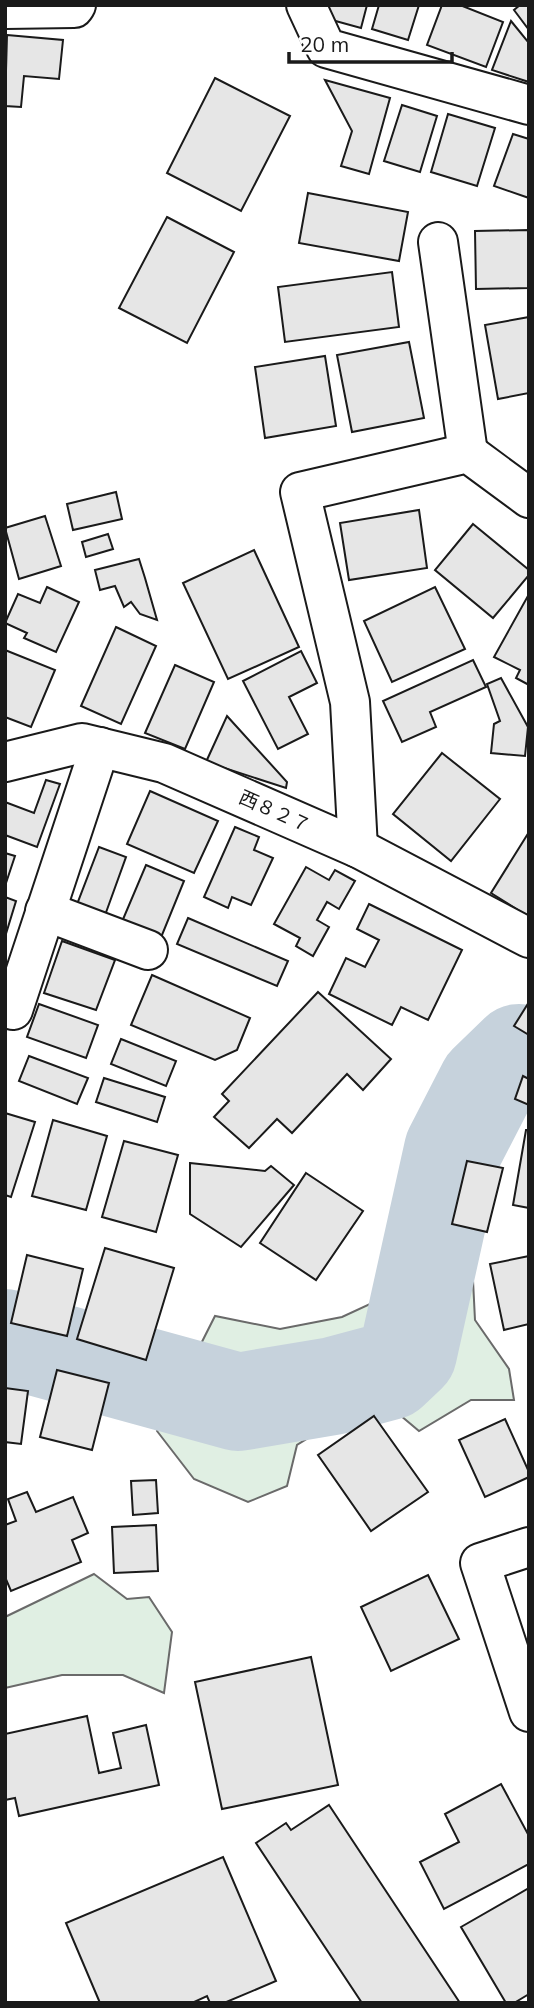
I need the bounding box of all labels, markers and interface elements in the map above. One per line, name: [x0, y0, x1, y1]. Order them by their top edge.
scale bar: [289, 21, 452, 65]
text: 20 m: [300, 31, 349, 57]
street label: 西８２７: [235, 785, 315, 837]

